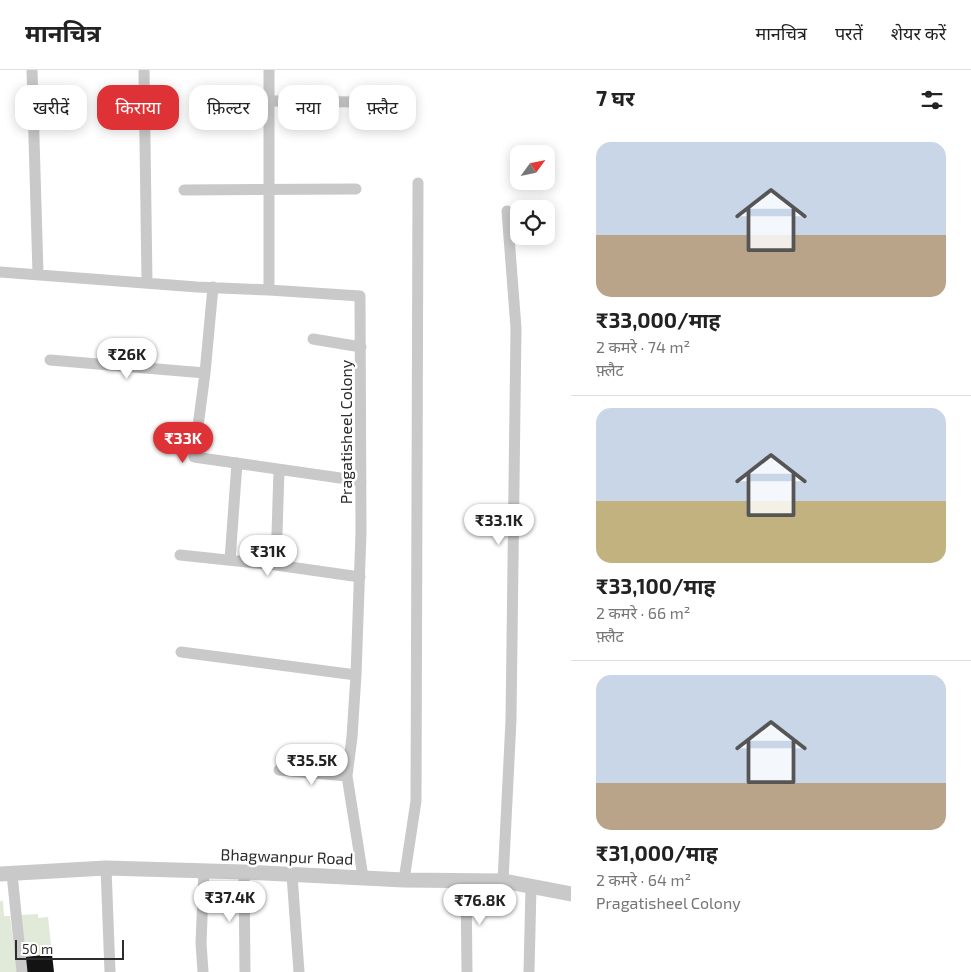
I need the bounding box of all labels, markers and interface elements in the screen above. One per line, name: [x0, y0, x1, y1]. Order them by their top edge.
text: मानचित्र: [25, 18, 101, 47]
text: मानचित्र: [755, 22, 807, 44]
text: परतें: [835, 22, 863, 44]
text: शेयर करें: [891, 22, 946, 44]
chip: खरीदें: [15, 85, 87, 130]
chip: किराया: [97, 85, 179, 130]
chip: फ़िल्टर: [189, 85, 268, 130]
chip: नया: [278, 85, 339, 130]
chip: फ़्लैट: [349, 85, 416, 130]
text: 7 घर: [596, 85, 635, 110]
icon: filters: [918, 86, 946, 114]
north arrow: [510, 145, 555, 190]
map controls: [510, 145, 555, 245]
icon: home: [726, 175, 816, 265]
button: locate: [510, 200, 555, 245]
text: ₹33,000/माह: [596, 307, 720, 332]
text: 2 कमरे · 74 m²: [596, 337, 690, 356]
pin: ₹26K: [97, 338, 157, 380]
text: ₹26K: [108, 344, 146, 363]
street label: Pragatisheel Colony: [336, 359, 355, 504]
text: फ़्लैट: [596, 360, 624, 379]
pin: ₹33K: [153, 422, 213, 464]
text: ₹33K: [164, 428, 202, 447]
icon: home: [726, 440, 816, 530]
pin: ₹33.1K: [458, 504, 540, 546]
text: ₹33.1K: [475, 510, 523, 529]
pin: ₹31K: [238, 534, 298, 577]
text: ₹31K: [250, 541, 286, 560]
text: ₹33,100/माह: [596, 573, 715, 598]
text: 2 कमरे · 66 m²: [596, 603, 690, 622]
text: फ़्लैट: [596, 626, 624, 645]
icon: home: [726, 707, 816, 797]
pin: ₹35.5K: [271, 744, 353, 786]
text: ₹35.5K: [287, 750, 337, 769]
text: ₹31,000/माह: [596, 840, 718, 865]
street label: Bhagwanpur Road: [220, 844, 354, 868]
text: 2 कमरे · 64 m²: [596, 870, 691, 889]
pin: ₹37.4K: [189, 880, 271, 923]
pin: ₹76.8K: [439, 884, 521, 926]
text: ₹37.4K: [205, 887, 255, 906]
text: ₹76.8K: [454, 890, 506, 909]
text: Pragatisheel Colony: [596, 893, 741, 912]
scale bar: [15, 937, 124, 960]
text: 50 m: [22, 940, 53, 957]

